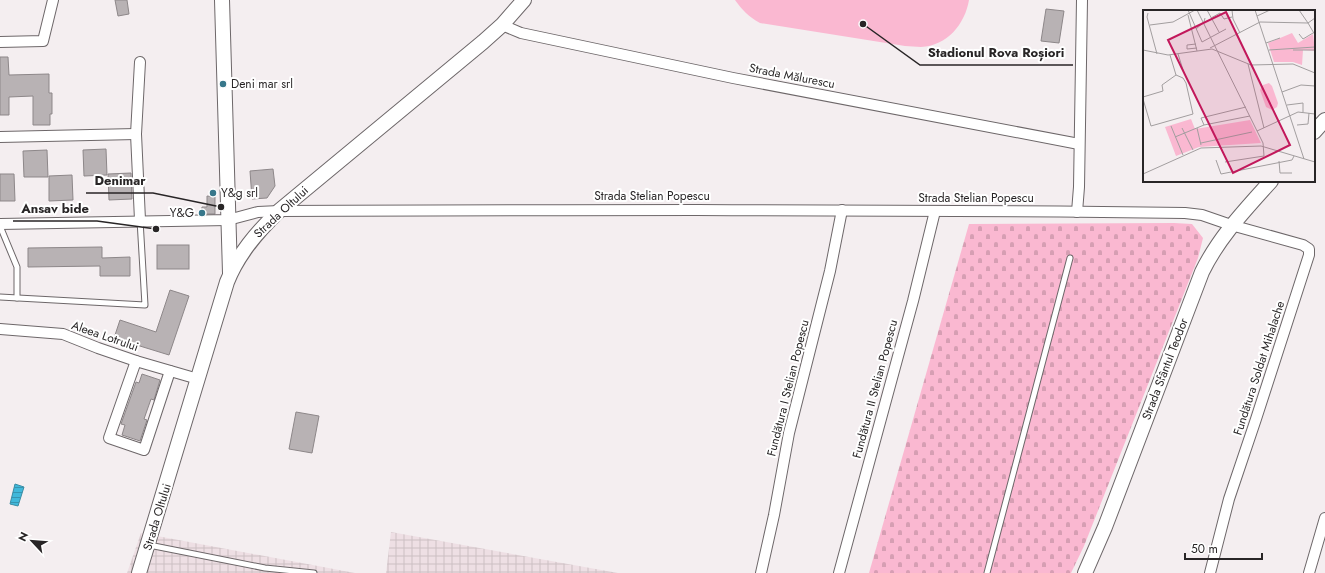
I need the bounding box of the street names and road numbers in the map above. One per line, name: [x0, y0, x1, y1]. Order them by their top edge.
street label: Strada Mălurescu: [748, 59, 836, 93]
street label: Strada Oltului: [250, 182, 312, 242]
street label: Strada Stelian Popescu: [594, 187, 710, 205]
street label: Strada Stelian Popescu: [918, 189, 1034, 207]
street label: Fundătura Soldat Mihalache: [1229, 298, 1289, 438]
street label: Strada Sfântul Teodor: [1137, 315, 1193, 423]
street label: Aleea Lotrului: [69, 316, 141, 356]
street label: Fundătura I Stelian Popescu: [762, 318, 814, 458]
street label: Fundătura II Stelian Popescu: [848, 318, 902, 460]
street label: Strada Oltului: [138, 481, 176, 553]

